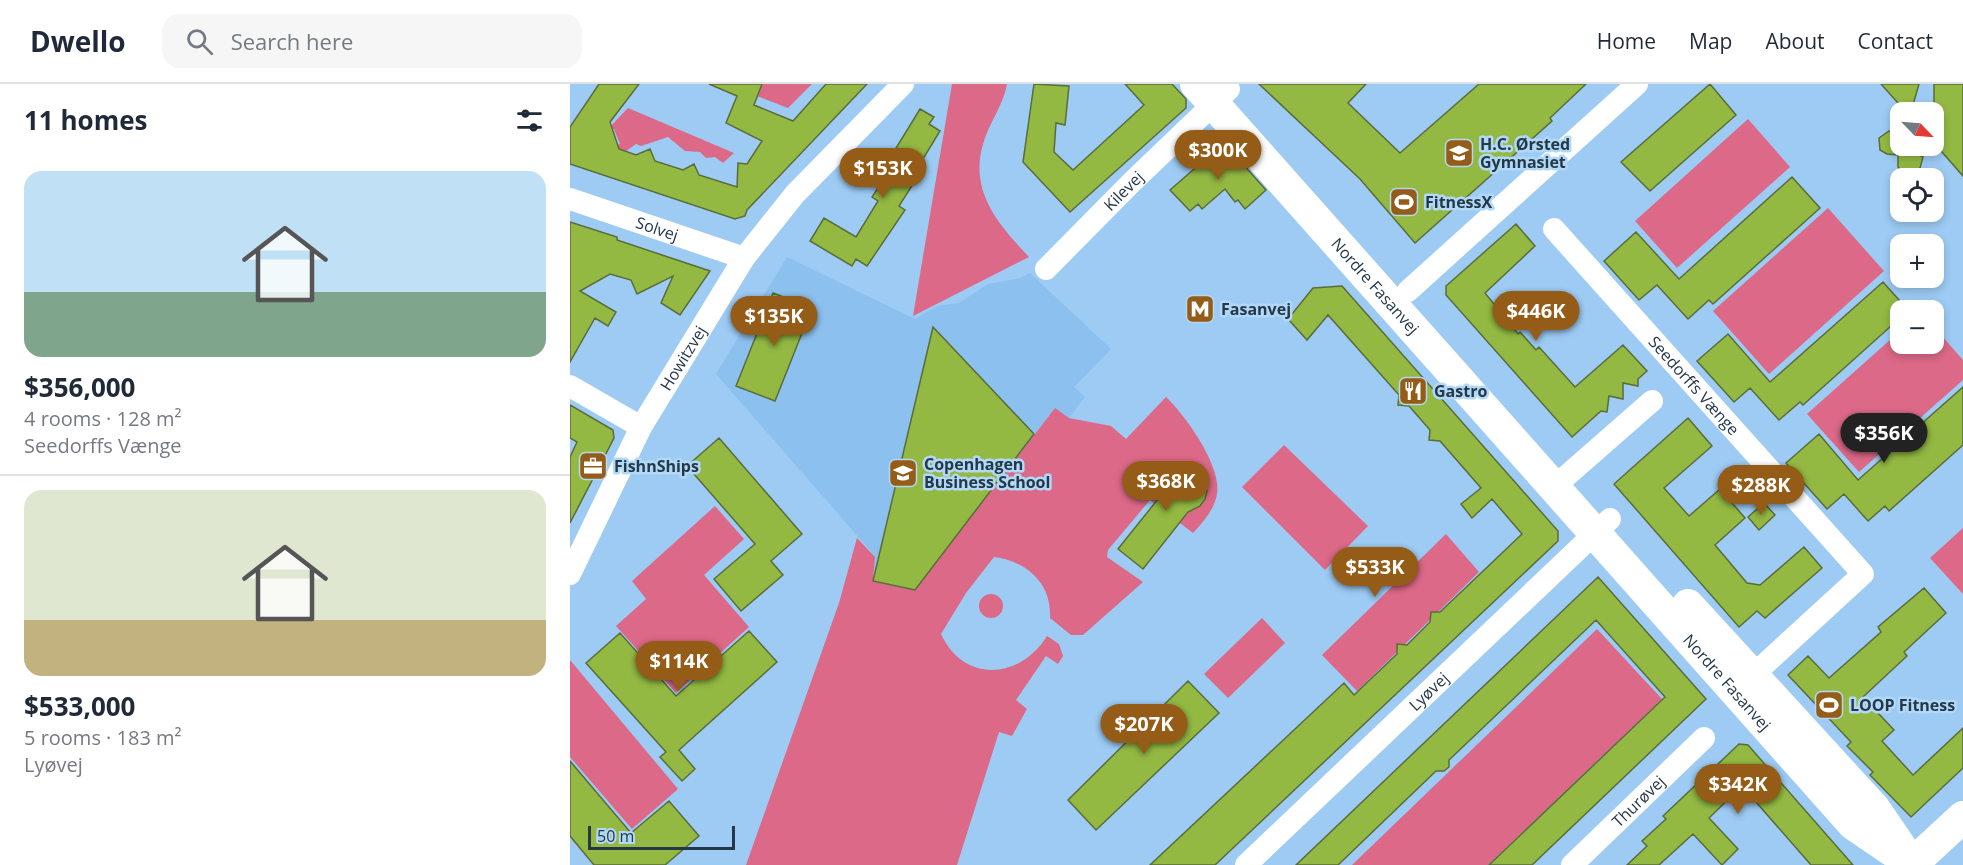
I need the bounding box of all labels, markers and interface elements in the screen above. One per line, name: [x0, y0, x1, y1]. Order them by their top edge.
search box: [162, 14, 582, 68]
text: Dwello: [30, 22, 126, 60]
icon: search: [183, 25, 216, 58]
text: Search here: [231, 26, 353, 56]
text: Home: [1597, 27, 1656, 55]
text: Map: [1689, 27, 1732, 55]
text: About: [1765, 27, 1825, 55]
text: Contact: [1858, 27, 1933, 55]
text: 11 homes: [24, 102, 148, 138]
north arrow: [1890, 102, 1944, 156]
map controls: [1890, 102, 1944, 354]
icon: filters: [513, 104, 546, 137]
pin: $300K: [1176, 130, 1260, 181]
place label: H.C. Ørsted Gymnasiet: [1480, 133, 1570, 173]
text: $300K: [1188, 136, 1248, 163]
school or university icon: H.C. Ørsted Gymnasiet: [1443, 137, 1475, 169]
pin: $153K: [841, 148, 925, 199]
text: $153K: [853, 154, 913, 181]
street label: Kilevej: [1099, 166, 1148, 216]
button: locate: [1890, 168, 1944, 222]
sports icon: FitnessX: [1388, 186, 1420, 218]
place label: FitnessX: [1425, 191, 1492, 213]
icon: home: [231, 210, 339, 318]
street label: Solvej: [633, 211, 681, 246]
street label: Nordre Fasanvej: [1326, 233, 1424, 339]
button: +: [1890, 234, 1944, 288]
pin: $446K: [1494, 291, 1578, 342]
metro station icon: Fasanvej: [1184, 293, 1216, 325]
pin: $135K: [732, 296, 816, 347]
text: $446K: [1506, 297, 1566, 324]
place label: Fasanvej: [1221, 298, 1291, 320]
button: −: [1890, 300, 1944, 354]
text: $135K: [744, 302, 804, 329]
street label: Howitzvej: [655, 322, 711, 395]
street label: Seedorffs Vænge: [1644, 331, 1744, 440]
text: $356,000: [24, 369, 135, 405]
restaurant icon: Gastro: [1397, 375, 1429, 407]
place label: Gastro: [1434, 380, 1487, 402]
text: 4 rooms · 128 m²: [24, 405, 182, 432]
pin: $356K: [1842, 413, 1926, 464]
text: $356K: [1854, 419, 1914, 446]
text: Seedorffs Vænge: [24, 432, 182, 459]
office icon: FishnShips: [577, 450, 609, 482]
place label: Copenhagen Business School: [924, 453, 1050, 493]
place label: FishnShips: [614, 455, 699, 477]
school or university icon: Copenhagen Business School: [887, 457, 919, 489]
pin: $368K: [1124, 461, 1208, 512]
pin: $288K: [1719, 465, 1803, 516]
text: $368K: [1136, 467, 1196, 494]
text: $288K: [1731, 471, 1791, 498]
icon: home: [231, 529, 339, 637]
pin: $533K: [1333, 547, 1417, 598]
text: $533K: [1345, 553, 1405, 580]
street label: Nordre Fasanvej: [1678, 629, 1776, 735]
pin: $114K: [637, 641, 721, 692]
text: $114K: [649, 647, 709, 674]
street label: Lyøvej: [1404, 667, 1453, 716]
text: $533,000: [24, 688, 135, 724]
sports icon: LOOP Fitness: [1813, 689, 1845, 721]
place label: LOOP Fitness: [1850, 694, 1955, 716]
pin: $207K: [1102, 704, 1186, 755]
text: $207K: [1114, 710, 1174, 737]
text: 5 rooms · 183 m²: [24, 724, 182, 751]
text: Lyøvej: [24, 751, 83, 778]
pin: $342K: [1696, 764, 1780, 815]
text: $342K: [1708, 770, 1768, 797]
street label: Thurøvej: [1607, 771, 1670, 832]
scale bar: [588, 823, 735, 850]
text: 50 m: [597, 825, 634, 847]

